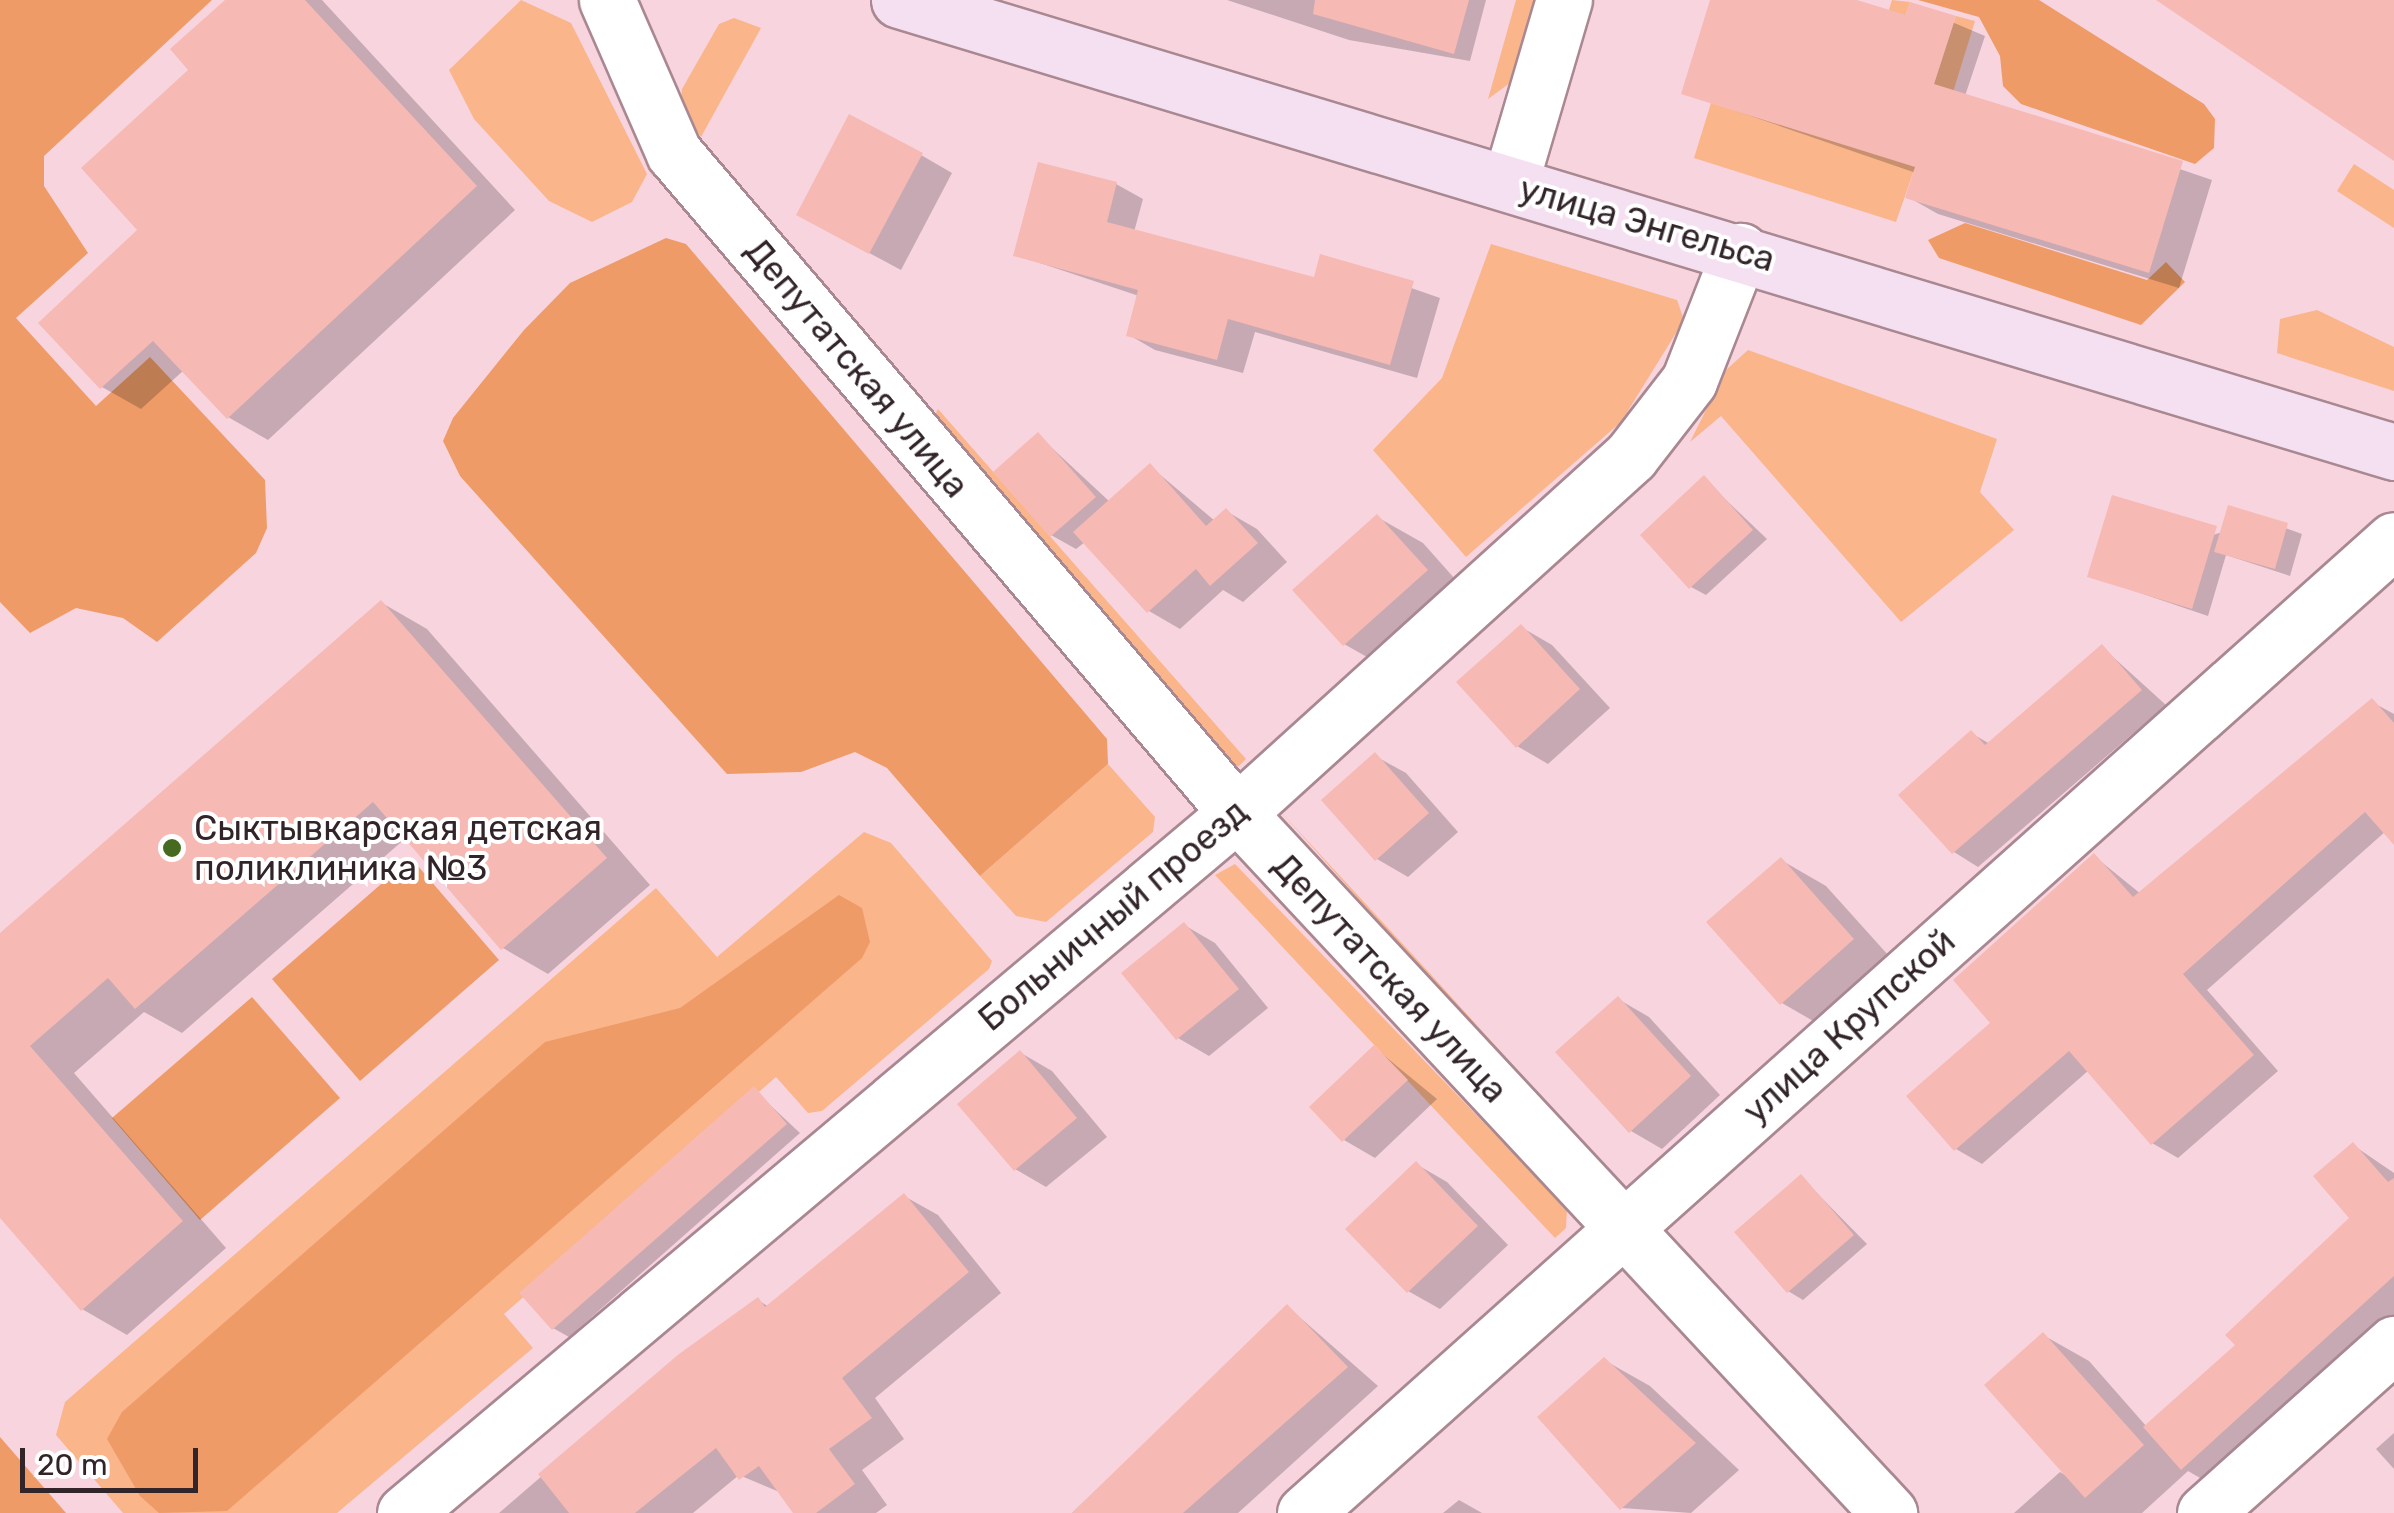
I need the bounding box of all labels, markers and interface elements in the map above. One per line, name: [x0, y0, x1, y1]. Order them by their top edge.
street label: улица Энгельса: [1515, 167, 1779, 281]
street label: Депутатская улица: [736, 230, 978, 506]
street label: Больничный проезд: [970, 790, 1256, 1040]
place label: Сыктывкарская детская поликлиника №3: [194, 807, 602, 889]
marker: Сыктывкарская детская поликлиника №3: [159, 835, 185, 861]
street label: Депутатская улица: [1264, 845, 1516, 1111]
street label: улица Крупской: [1734, 920, 1964, 1132]
scale bar: [25, 1428, 202, 1490]
text: 20 m: [37, 1447, 108, 1483]

